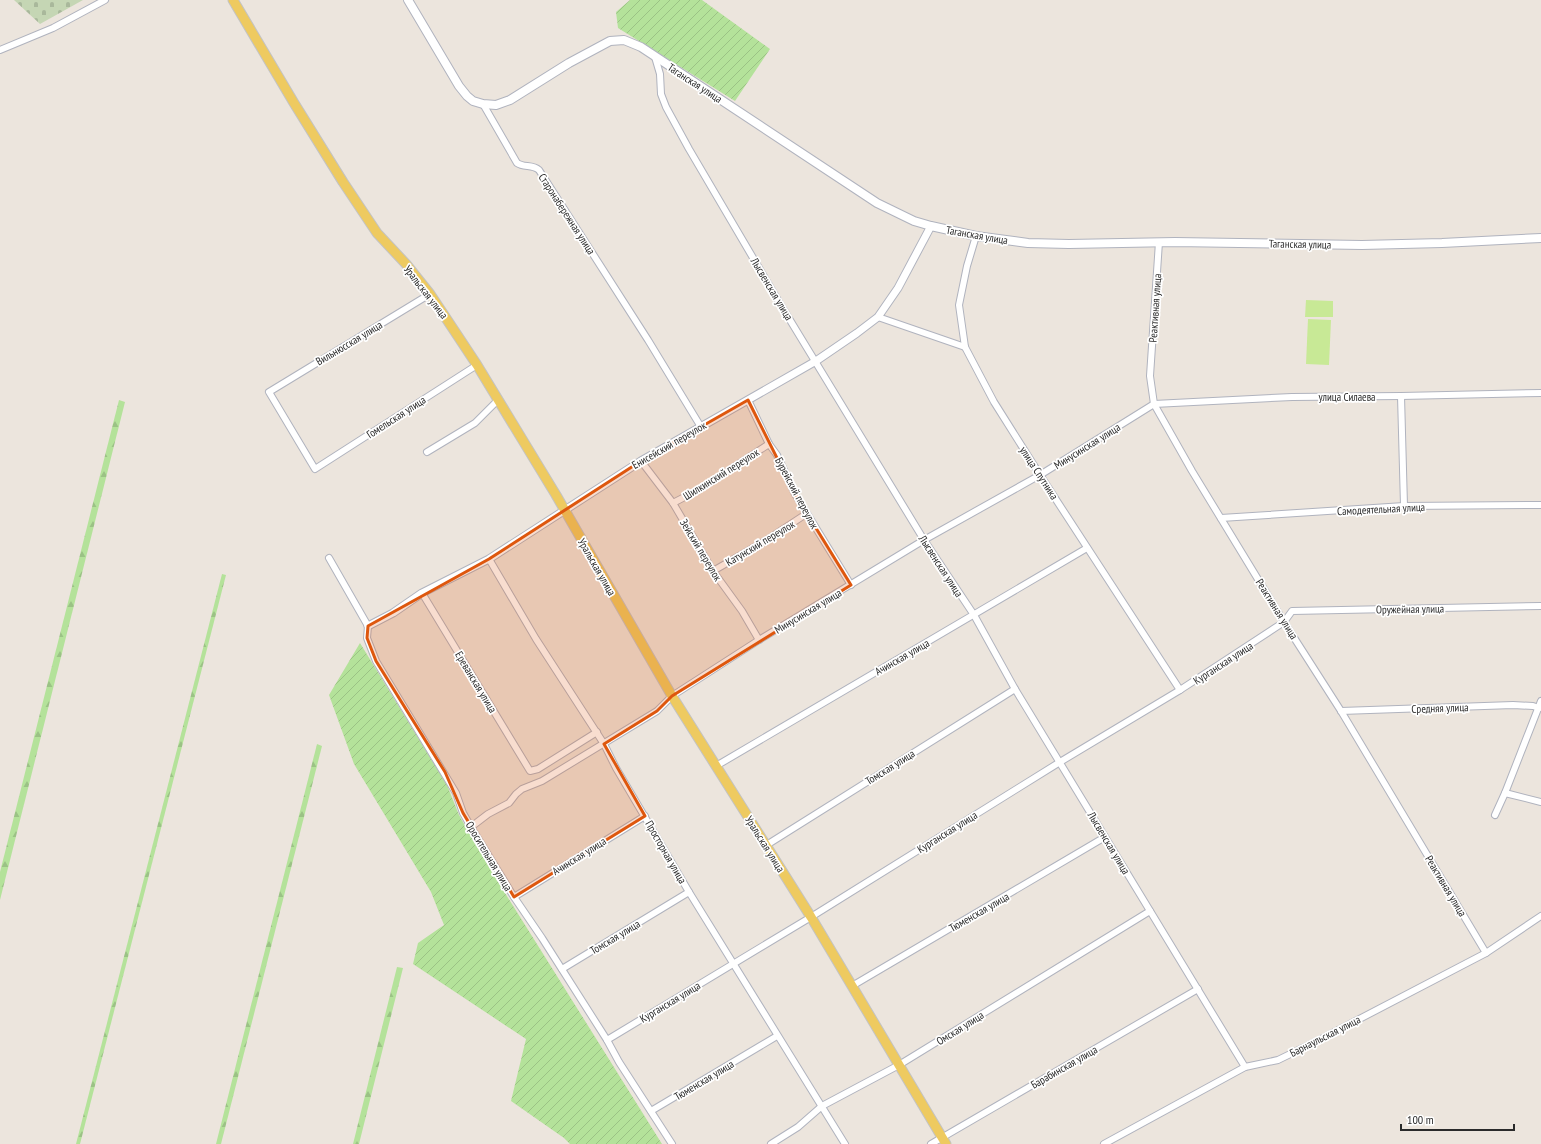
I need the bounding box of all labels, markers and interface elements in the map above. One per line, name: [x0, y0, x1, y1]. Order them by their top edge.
street label: Таганская улица: [665, 60, 725, 106]
street label: Старонабережная улица: [536, 171, 598, 257]
street label: Таганская улица: [945, 223, 1009, 247]
street label: Таганская улица: [1269, 236, 1331, 252]
street label: Лысвенская улица: [747, 254, 796, 323]
street label: Уральская улица: [401, 263, 451, 321]
street label: Реактивная улица: [1146, 273, 1164, 343]
street label: Вильнюсская улица: [313, 318, 385, 368]
street label: улица Силаева: [1318, 390, 1376, 404]
street label: Гомельская улица: [364, 393, 428, 441]
street label: Енисейский переулок: [629, 418, 709, 472]
street label: Минусинская улица: [1051, 420, 1123, 472]
street label: улица Спутника: [1017, 444, 1061, 502]
street label: Шилкинский переулок: [680, 445, 762, 503]
street label: Бурейский переулок: [772, 455, 822, 532]
street label: Самодеятельная улица: [1337, 500, 1425, 518]
street label: Зейский переулок: [677, 516, 725, 584]
street label: Катунский переулок: [723, 516, 798, 569]
street label: Лысвенская улица: [915, 532, 966, 599]
street label: Уральская улица: [575, 536, 619, 598]
street label: Реактивная улица: [1253, 576, 1301, 642]
street label: Минусинская улица: [772, 585, 844, 637]
street label: Оружейная улица: [1376, 601, 1444, 617]
street label: Ачинская улица: [872, 636, 932, 678]
street label: Курганская улица: [1191, 639, 1255, 687]
street label: Ереванская улица: [452, 649, 500, 715]
street label: Средняя улица: [1411, 700, 1469, 716]
street label: Томская улица: [863, 746, 917, 788]
street label: Курганская улица: [914, 808, 980, 856]
street label: Лысвенская улица: [1084, 808, 1133, 877]
street label: Уральская улица: [742, 813, 788, 875]
street label: Просторная улица: [642, 818, 690, 886]
street label: Оросительная улица: [463, 819, 515, 893]
street label: Ачинская улица: [550, 834, 608, 878]
street label: Реактивная улица: [1422, 853, 1470, 919]
street label: Тюменская улица: [946, 889, 1012, 935]
street label: Томская улица: [587, 917, 643, 957]
street label: Курганская улица: [637, 978, 703, 1026]
street label: Омская улица: [934, 1008, 986, 1048]
street label: Барнаульская улица: [1287, 1012, 1363, 1060]
street label: Барабинская улица: [1028, 1042, 1100, 1092]
street label: Тюменская улица: [672, 1057, 736, 1103]
scale bar: [1401, 1106, 1514, 1132]
text: 100 m: [1407, 1112, 1434, 1127]

